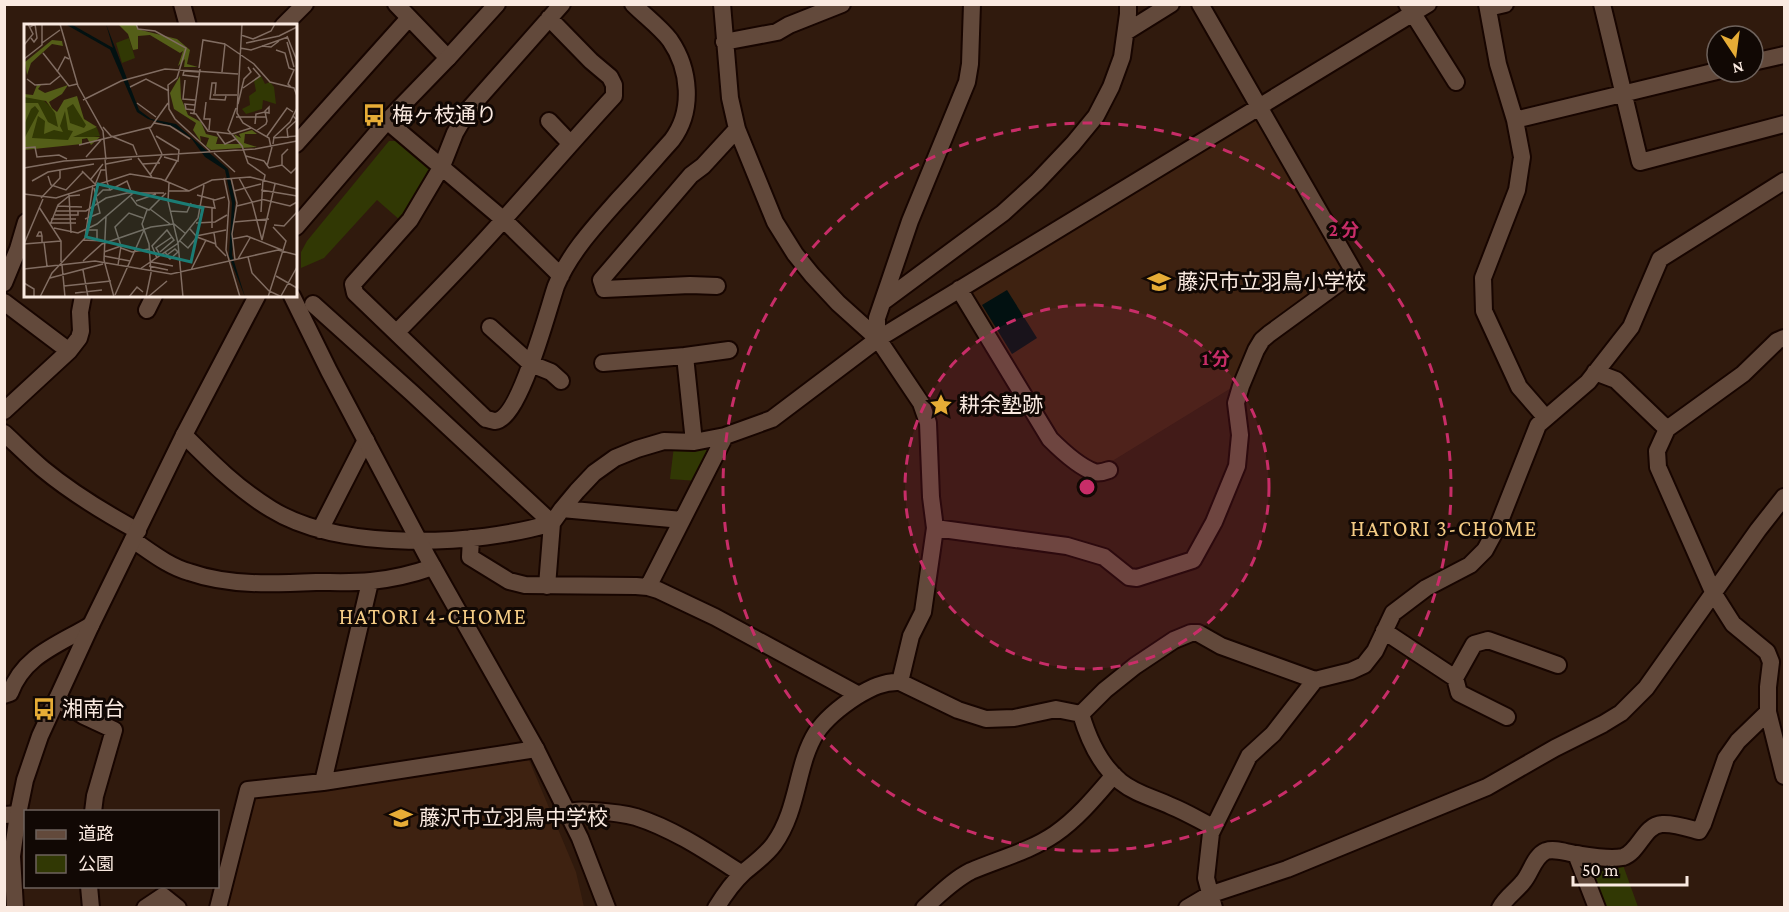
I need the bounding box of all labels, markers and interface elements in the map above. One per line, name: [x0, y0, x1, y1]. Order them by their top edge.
inset map: [24, 24, 297, 297]
north arrow: [1705, 24, 1765, 84]
text: N: [1731, 59, 1745, 78]
bus stop icon: 梅ヶ枝通り: [361, 102, 387, 128]
place label: 梅ヶ枝通り: [392, 103, 497, 127]
text: 2 分: [1329, 220, 1359, 240]
school or university icon: 藤沢市立羽鳥小学校: [1146, 269, 1172, 295]
place label: 藤沢市立羽鳥小学校: [1177, 270, 1366, 294]
text: 1 分: [1202, 349, 1230, 369]
place icon: 耕余塾跡: [928, 392, 954, 418]
place label: 耕余塾跡: [959, 393, 1043, 417]
centre of rings: [1077, 477, 1097, 497]
district label: HATORI 3-CHOME: [1350, 516, 1538, 541]
district label: HATORI 4-CHOME: [339, 604, 527, 629]
bus stop icon: 湘南台: [31, 696, 57, 722]
place label: 湘南台: [62, 697, 125, 721]
school or university icon: 藤沢市立羽鳥中学校: [388, 805, 414, 831]
place label: 藤沢市立羽鳥中学校: [419, 806, 608, 830]
legend: [24, 810, 219, 888]
text: 道路: [78, 824, 114, 844]
scale bar: [1573, 849, 1687, 887]
text: 公園: [78, 854, 114, 874]
text: 50 m: [1582, 860, 1619, 880]

